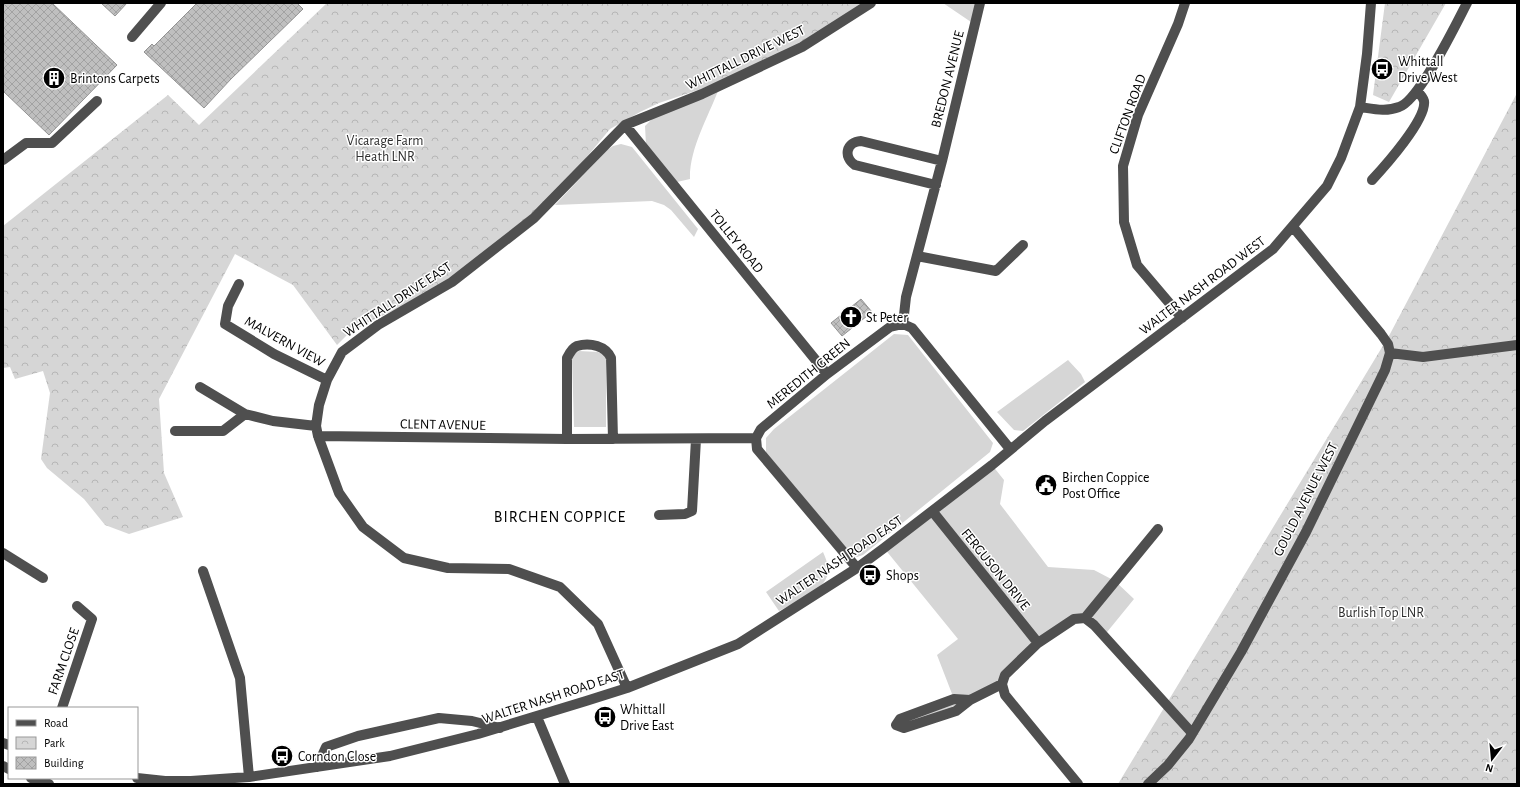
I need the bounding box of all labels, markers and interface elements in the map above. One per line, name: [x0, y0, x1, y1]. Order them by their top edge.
street label: WHITTALL DRIVE WEST: [684, 23, 807, 93]
street label: BREDON AVENUE: [929, 29, 967, 129]
place label: Whittall Drive West: [1398, 55, 1458, 85]
bus stop icon: Whittall Drive West: [1369, 56, 1395, 82]
building icon: Brintons Carpets: [41, 65, 67, 91]
place label: Brintons Carpets: [70, 72, 160, 86]
street label: CLIFTON ROAD: [1107, 73, 1149, 156]
park label: Vicarage Farm Heath LNR: [346, 134, 424, 164]
street label: TOLLEY ROAD: [707, 207, 766, 276]
street label: WALTER NASH ROAD WEST: [1137, 234, 1268, 338]
street label: WHITTALL DRIVE EAST: [341, 260, 454, 340]
church icon: St Peter: [838, 304, 864, 330]
place label: St Peter: [866, 311, 908, 325]
street label: MALVERN VIEW: [242, 314, 327, 370]
street label: MEREDITH GREEN: [764, 336, 853, 412]
street label: CLENT AVENUE: [400, 417, 486, 433]
street label: GOULD AVENUE WEST: [1271, 440, 1341, 559]
place label: Birchen Coppice Post Office: [1062, 471, 1149, 501]
public building icon: Birchen Coppice Post Office: [1033, 472, 1059, 498]
district label: BIRCHEN COPPICE: [494, 509, 626, 525]
street label: WALTER NASH ROAD EAST: [774, 513, 905, 608]
street label: FERGUSON DRIVE: [958, 526, 1032, 613]
bus stop icon: Shops: [857, 562, 883, 588]
place label: Shops: [886, 569, 919, 583]
park label: Burlish Top LNR: [1338, 606, 1424, 620]
street label: FARM CLOSE: [46, 626, 82, 697]
street label: WALTER NASH ROAD EAST: [480, 667, 627, 727]
place label: Whittall Drive East: [620, 703, 675, 733]
bus stop icon: Whittall Drive East: [592, 704, 618, 730]
legend: [8, 707, 138, 779]
text: Road: [44, 717, 68, 729]
text: Park: [44, 737, 65, 749]
north arrow: [1472, 739, 1512, 779]
bus stop icon: Corndon Close: [269, 743, 295, 769]
place label: Corndon Close: [298, 750, 376, 764]
text: Building: [44, 757, 84, 769]
text: N: [1484, 762, 1495, 774]

